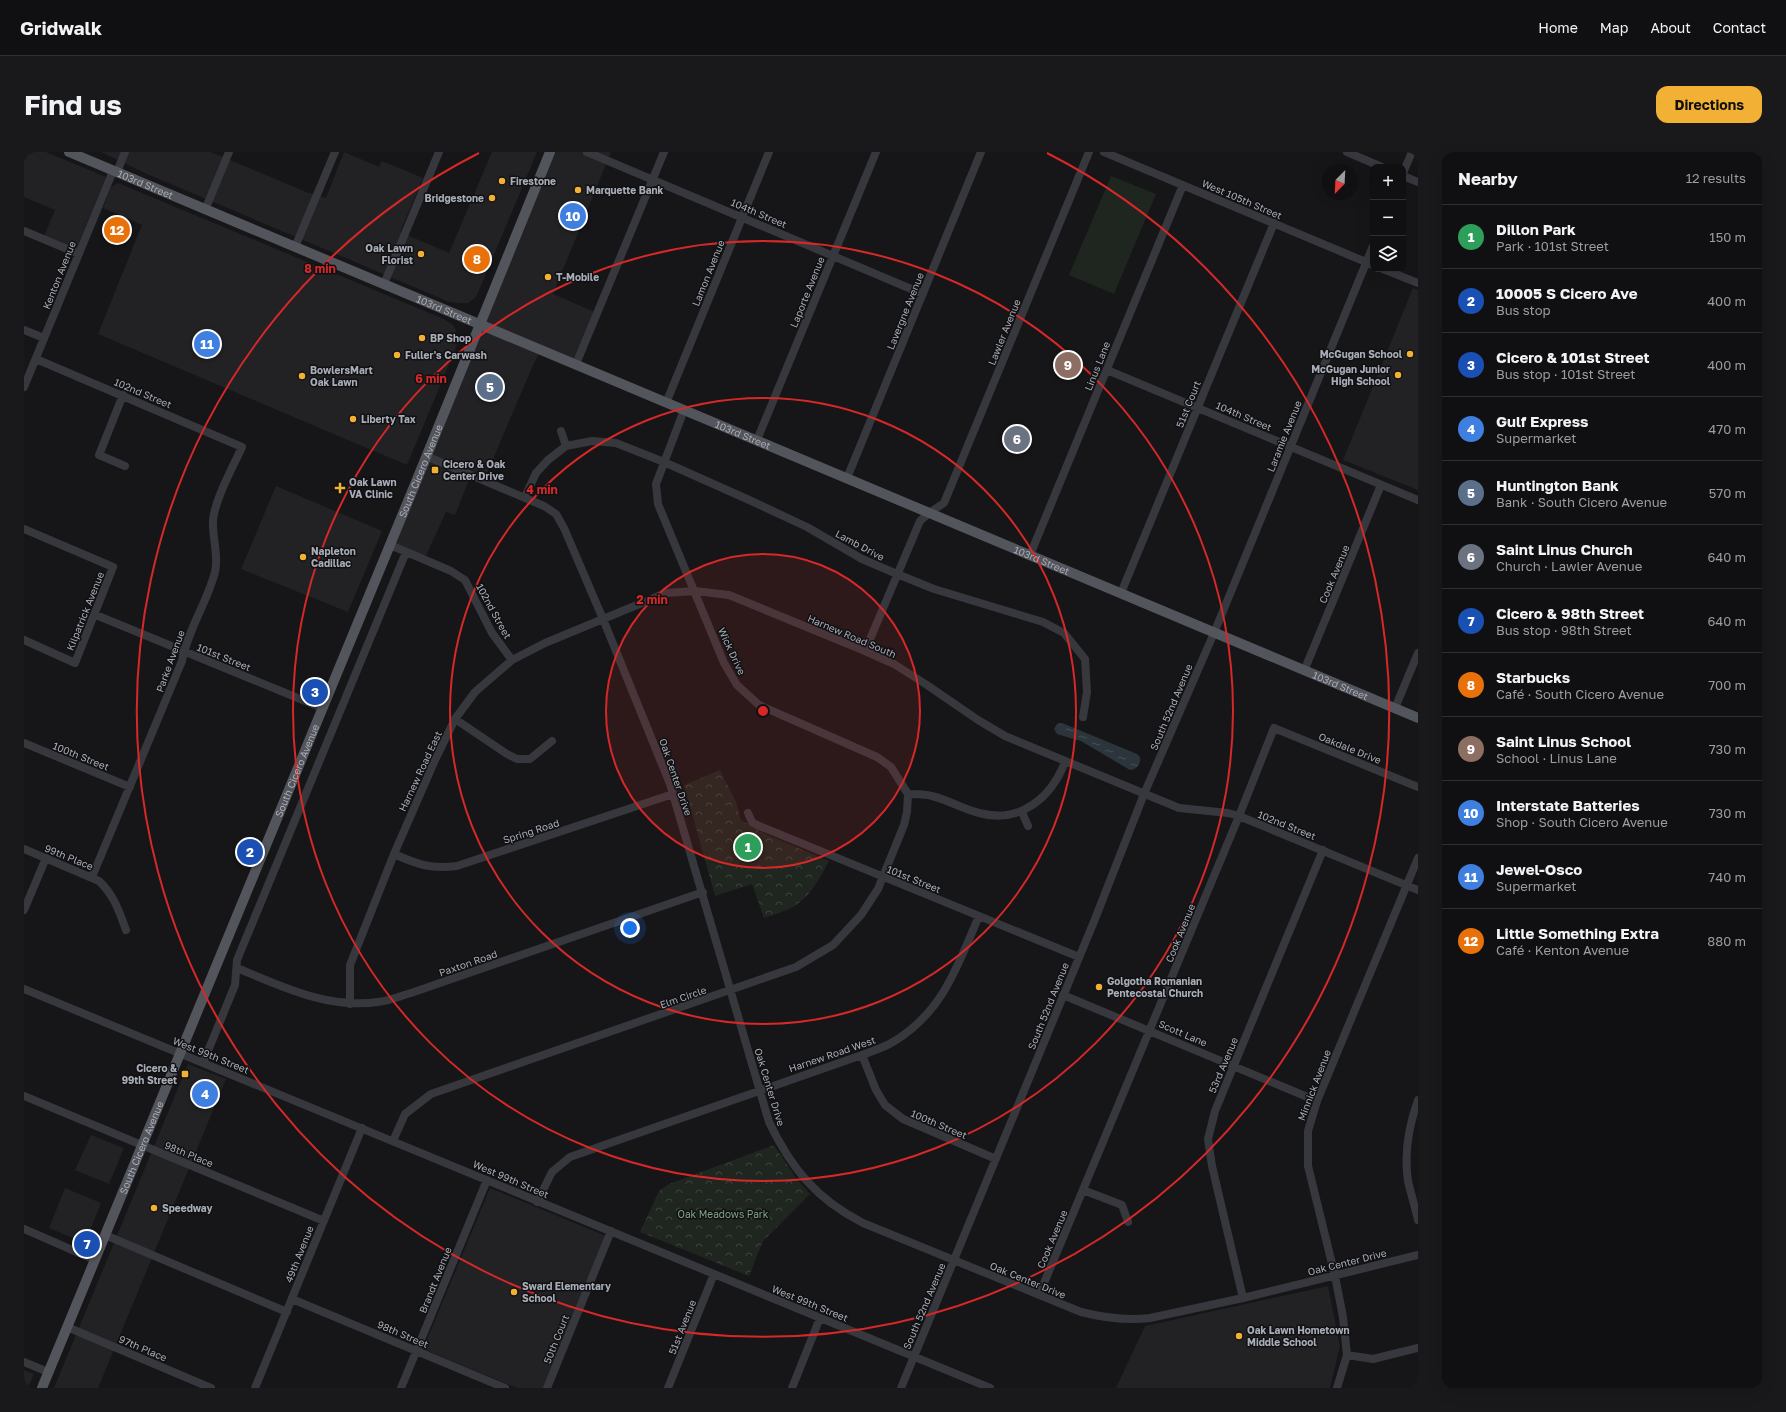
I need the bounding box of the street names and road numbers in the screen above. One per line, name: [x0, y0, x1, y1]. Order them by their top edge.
street label: 103rd Street: [116, 167, 175, 201]
street label: West 105th Street: [1200, 177, 1284, 221]
street label: 104th Street: [729, 196, 789, 230]
street label: Lamon Avenue: [689, 238, 727, 308]
street label: Kenton Avenue: [40, 239, 78, 311]
street label: Laporte Avenue: [787, 255, 827, 329]
street label: Lavergne Avenue: [884, 270, 926, 351]
street label: 103rd Street: [415, 293, 474, 326]
street label: Lawler Avenue: [985, 297, 1023, 367]
street label: Linus Lane: [1082, 340, 1112, 392]
street label: 102nd Street: [112, 376, 174, 410]
street label: 51st Court: [1173, 379, 1203, 429]
street label: Laramie Avenue: [1264, 398, 1304, 473]
street label: 104th Street: [1214, 399, 1274, 433]
street label: 103rd Street: [714, 418, 773, 452]
street label: South Cicero Avenue: [396, 422, 445, 519]
street label: Lamb Drive: [833, 527, 887, 563]
street label: 103rd Street: [1012, 543, 1071, 577]
street label: Cook Avenue: [1316, 543, 1352, 605]
street label: Kilpatrick Avenue: [64, 570, 106, 652]
street label: 102nd Street: [474, 581, 514, 641]
street label: Harnew Road South: [806, 612, 898, 660]
street label: Wick Drive: [716, 626, 748, 677]
street label: Parke Avenue: [153, 628, 187, 694]
street label: 101st Street: [195, 641, 253, 673]
street label: South 52nd Avenue: [1147, 662, 1195, 752]
street label: 103rd Street: [1311, 669, 1370, 702]
street label: South Cicero Avenue: [272, 722, 321, 819]
street label: Harnew Road East: [396, 729, 444, 813]
street label: Oakdale Drive: [1317, 730, 1383, 766]
street label: Oak Center Drive: [657, 737, 695, 817]
street label: 100th Street: [51, 739, 111, 773]
street label: 102nd Street: [1256, 808, 1318, 842]
street label: Spring Road: [501, 816, 561, 846]
street label: 99th Place: [43, 842, 95, 872]
street label: 101st Street: [885, 863, 943, 895]
street label: Cook Avenue: [1163, 902, 1197, 964]
street label: Paxton Road: [437, 947, 499, 979]
street label: South 52nd Avenue: [1025, 961, 1071, 1051]
street label: Elm Circle: [658, 983, 708, 1011]
street label: Scott Lane: [1157, 1017, 1209, 1049]
street label: West 99th Street: [171, 1034, 251, 1076]
street label: Harnew Road West: [787, 1034, 877, 1074]
street label: 53rd Avenue: [1206, 1035, 1240, 1095]
street label: Oak Center Drive: [752, 1047, 788, 1128]
street label: Minnick Avenue: [1295, 1048, 1333, 1122]
street label: South Cicero Avenue: [117, 1099, 166, 1196]
street label: 100th Street: [909, 1107, 969, 1141]
street label: 98th Place: [163, 1139, 215, 1169]
street label: West 99th Street: [471, 1158, 551, 1200]
street label: Cook Avenue: [1034, 1208, 1070, 1270]
street label: 49th Avenue: [282, 1224, 316, 1284]
street label: Brandt Avenue: [416, 1245, 454, 1315]
street label: Oak Center Drive: [1306, 1246, 1388, 1278]
street label: Oak Center Drive: [988, 1259, 1068, 1301]
street label: South 52nd Avenue: [900, 1261, 948, 1351]
street label: West 99th Street: [770, 1282, 850, 1324]
street label: 51st Avenue: [666, 1298, 698, 1356]
street label: 50th Court: [541, 1313, 571, 1365]
street label: 98th Street: [376, 1318, 430, 1350]
street label: 97th Place: [117, 1333, 169, 1363]

